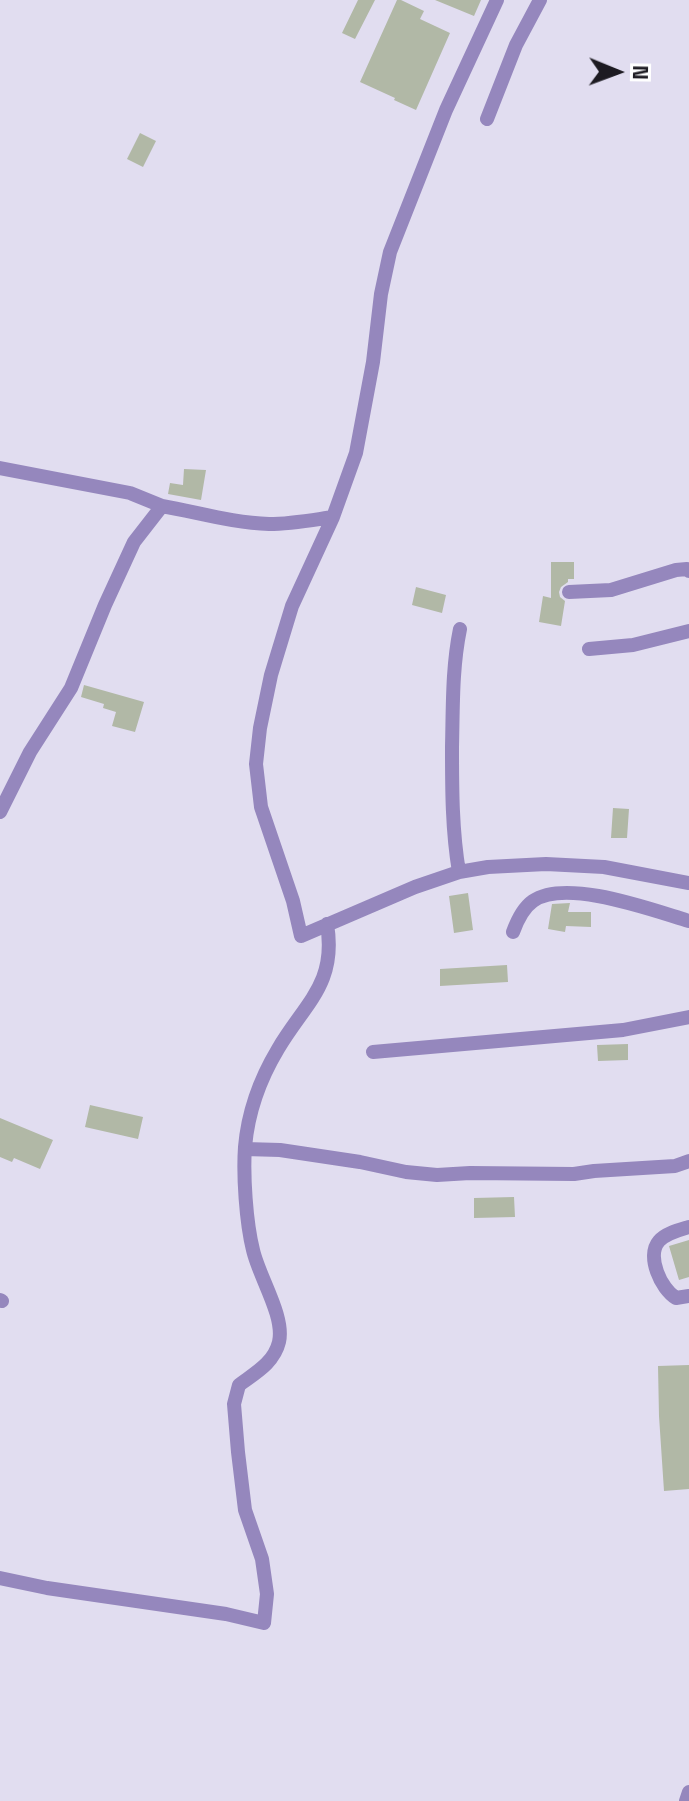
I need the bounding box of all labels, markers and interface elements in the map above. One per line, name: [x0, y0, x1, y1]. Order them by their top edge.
north arrow: [577, 32, 657, 112]
text: N: [627, 65, 655, 80]

